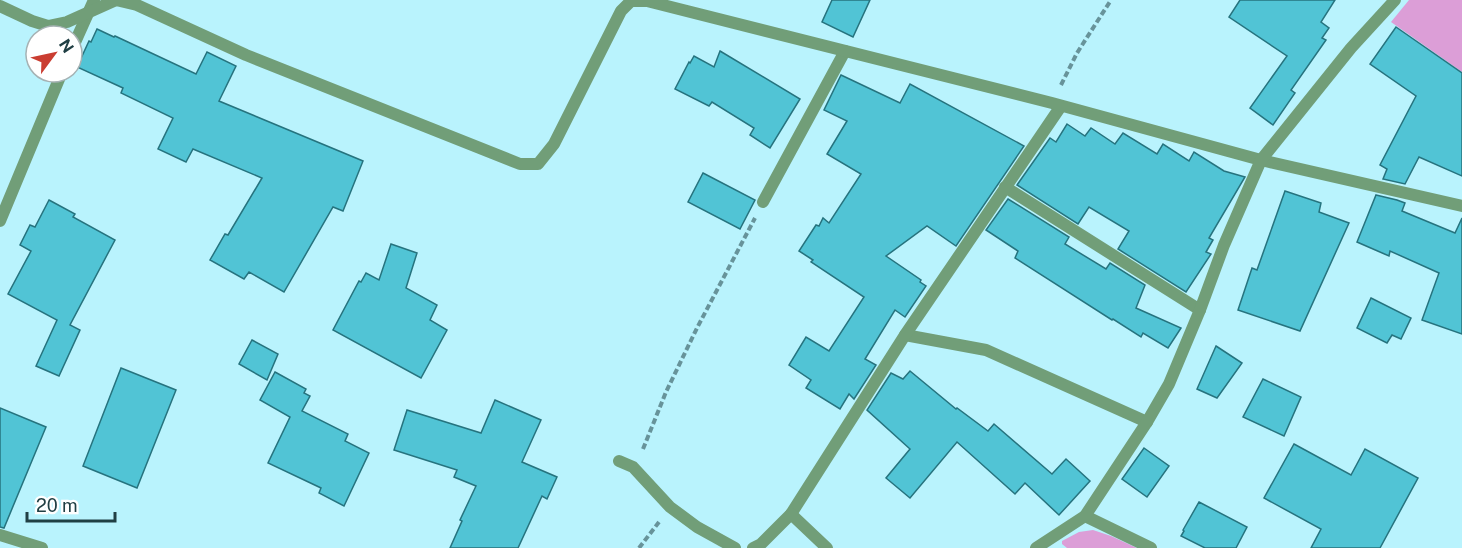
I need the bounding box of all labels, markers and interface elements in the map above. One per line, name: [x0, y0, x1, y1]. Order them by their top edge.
north arrow: [24, 24, 84, 84]
text: N: [55, 36, 78, 57]
scale bar: [27, 485, 116, 523]
text: 20 m: [36, 495, 78, 516]

